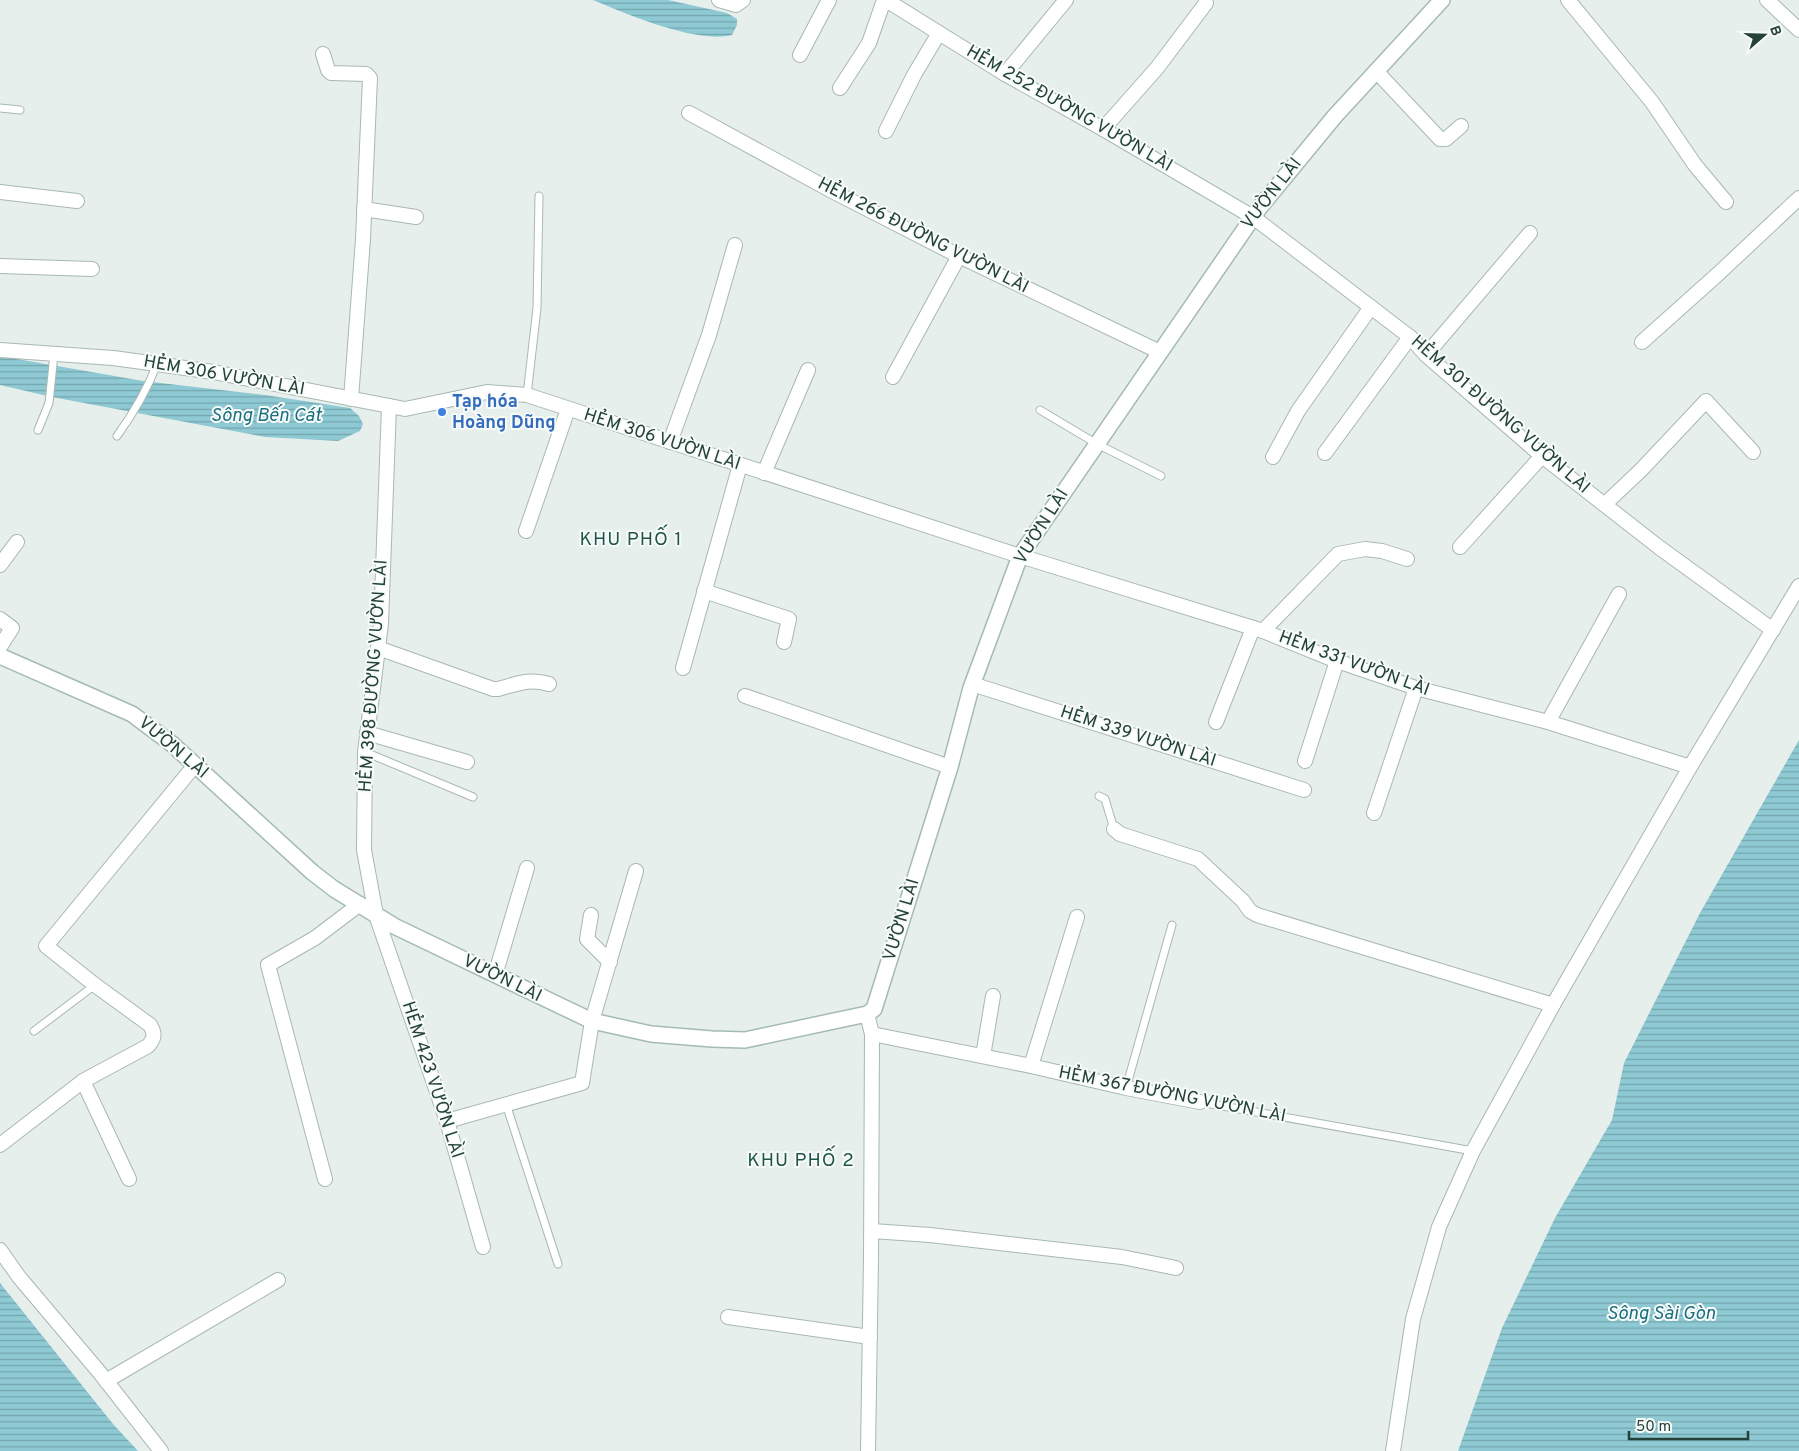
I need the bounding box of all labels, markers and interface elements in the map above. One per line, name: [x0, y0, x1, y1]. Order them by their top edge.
north arrow: [1739, 10, 1789, 60]
text: B: [1765, 24, 1784, 39]
street label: HẺM 252 ĐƯỜNG VƯỜN LÀI: [962, 38, 1178, 178]
street label: VƯỜN LÀI: [1235, 152, 1307, 235]
street label: HẺM 266 ĐƯỜNG VƯỜN LÀI: [814, 170, 1034, 299]
street label: HẺM 301 ĐƯỜNG VƯỜN LÀI: [1406, 329, 1596, 499]
street label: HẺM 306 VƯỜN LÀI: [141, 348, 307, 402]
place label: Tạp hóa Hoàng Dũng: [452, 391, 556, 435]
street label: HẺM 306 VƯỜN LÀI: [581, 401, 744, 476]
water label: Sông Bến Cát: [211, 404, 323, 428]
marker: Tạp hóa Hoàng Dũng: [436, 406, 448, 418]
street label: VƯỜN LÀI: [1008, 484, 1074, 569]
district label: KHU PHỐ 1: [579, 524, 683, 552]
street label: HẺM 398 ĐƯỜNG VƯỜN LÀI: [351, 558, 394, 793]
street label: HẺM 331 VƯỜN LÀI: [1275, 623, 1434, 702]
street label: HẺM 339 VƯỜN LÀI: [1057, 698, 1220, 773]
street label: VƯỜN LÀI: [133, 710, 214, 784]
street label: VƯỜN LÀI: [877, 875, 925, 964]
street label: VƯỜN LÀI: [459, 948, 546, 1008]
street label: HẺM 423 VƯỜN LÀI: [396, 998, 471, 1161]
street label: HẺM 367 ĐƯỜNG VƯỜN LÀI: [1056, 1059, 1288, 1128]
district label: KHU PHỐ 2: [747, 1145, 855, 1173]
water label: Sông Sài Gòn: [1607, 1302, 1716, 1326]
scale bar: [1629, 1408, 1748, 1440]
text: 50 m: [1636, 1418, 1671, 1437]

